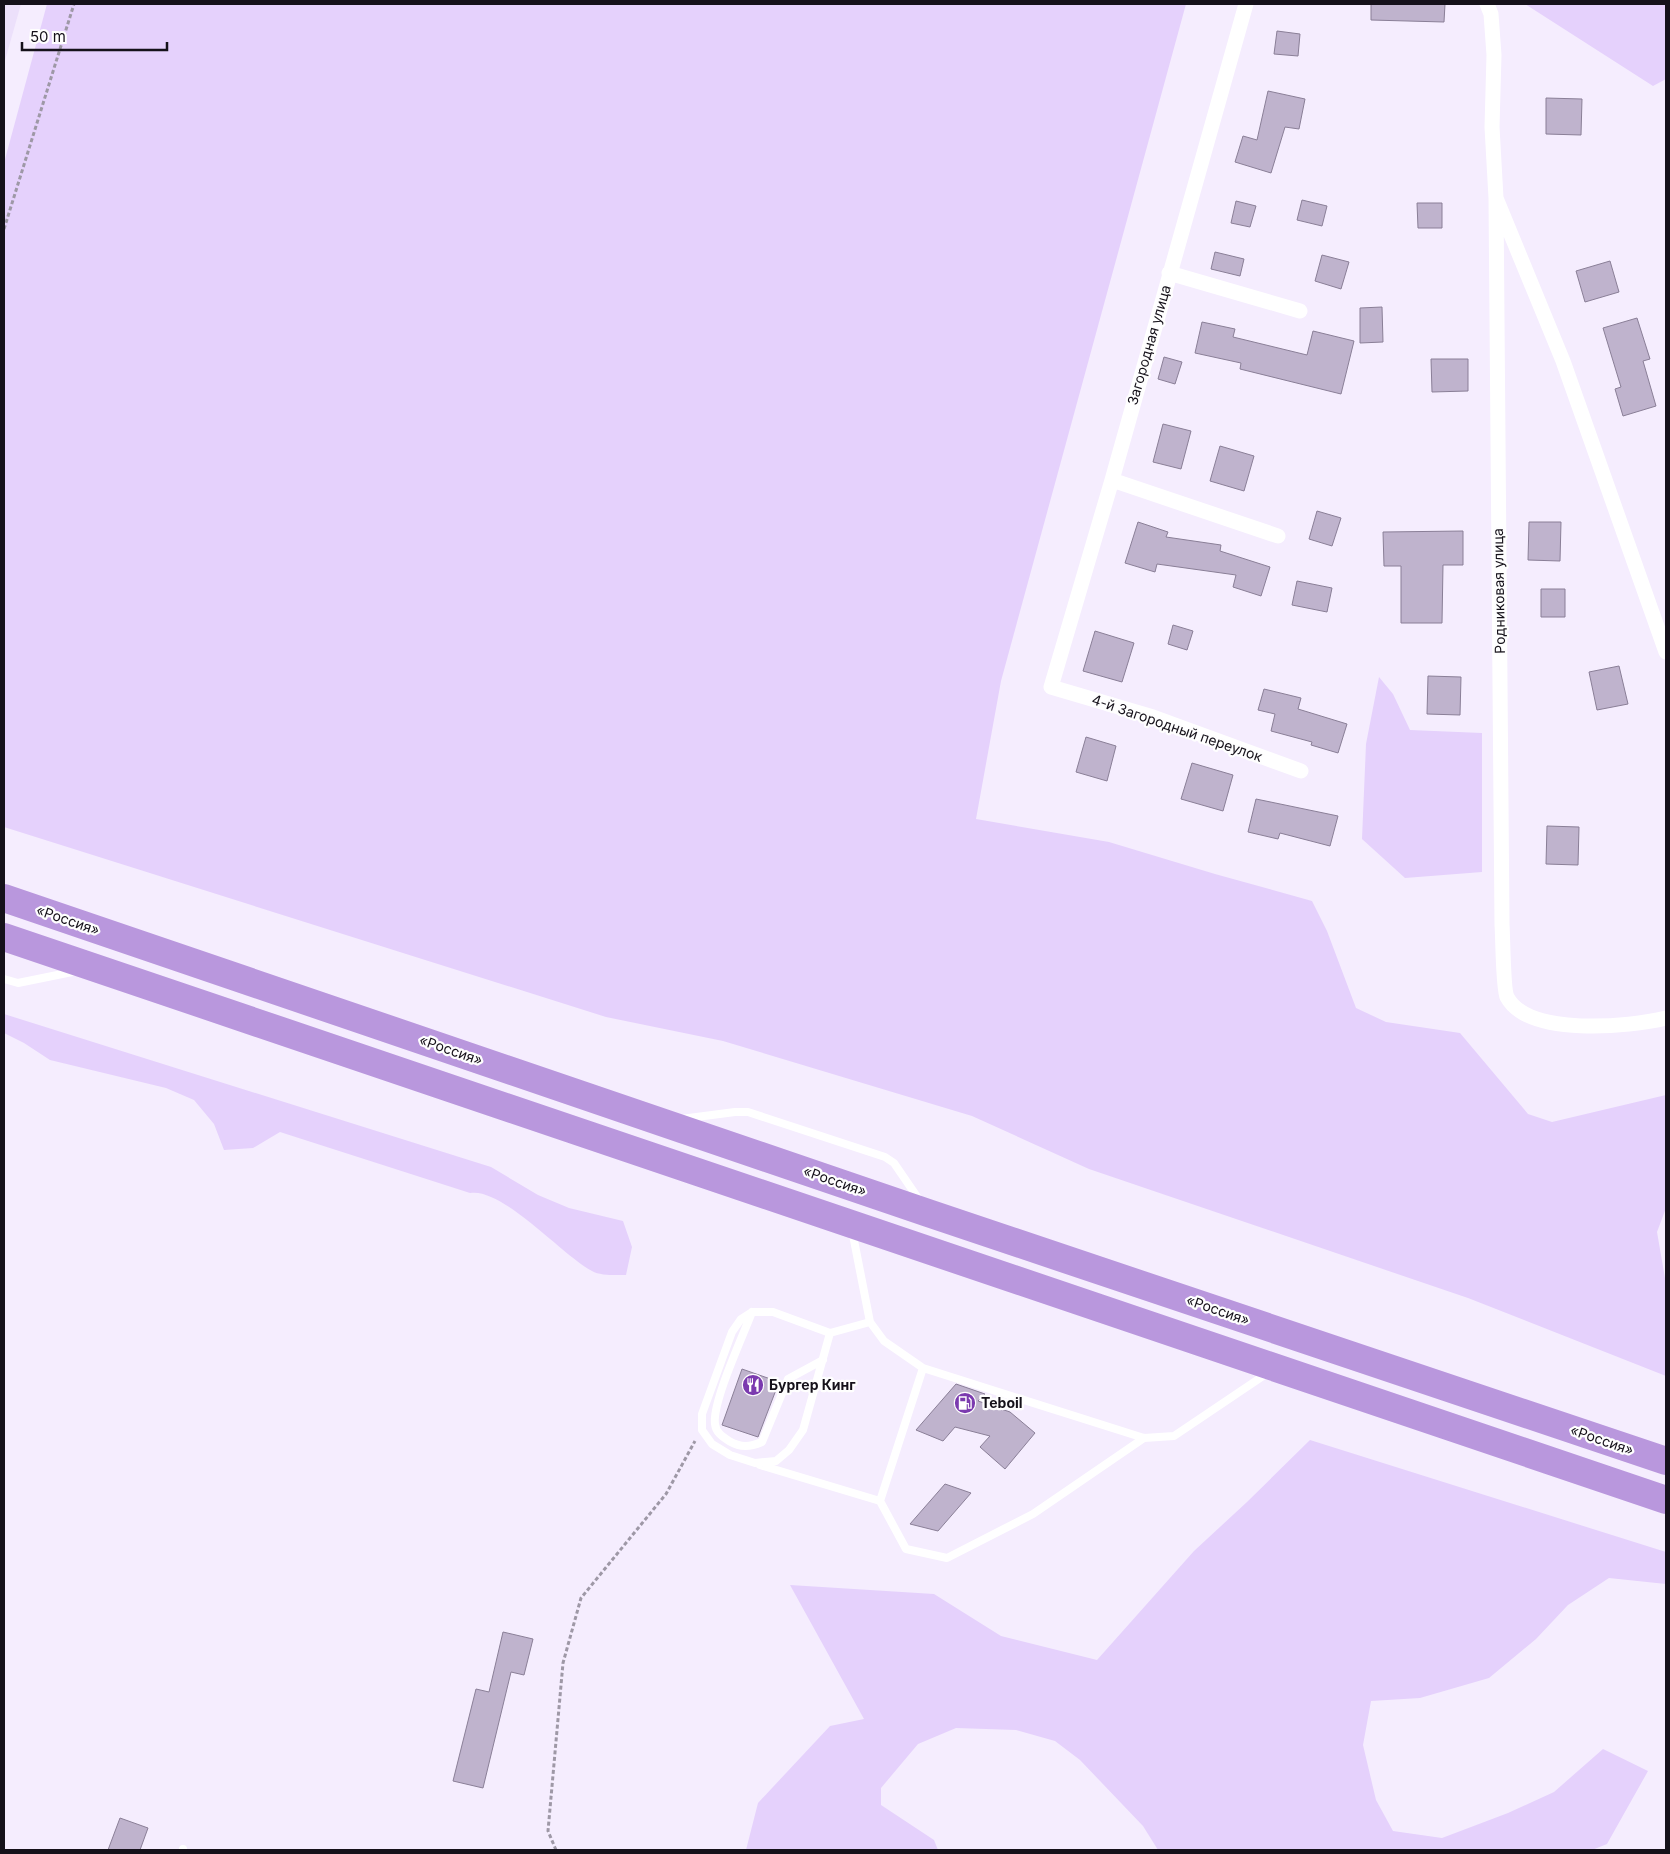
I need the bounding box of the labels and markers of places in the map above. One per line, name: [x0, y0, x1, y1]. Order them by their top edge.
restaurant icon: Бургер Кинг: [741, 1373, 765, 1397]
place label: Бургер Кинг: [769, 1376, 856, 1393]
fuel station icon: Teboil: [953, 1391, 977, 1415]
place label: Teboil: [981, 1394, 1023, 1411]

